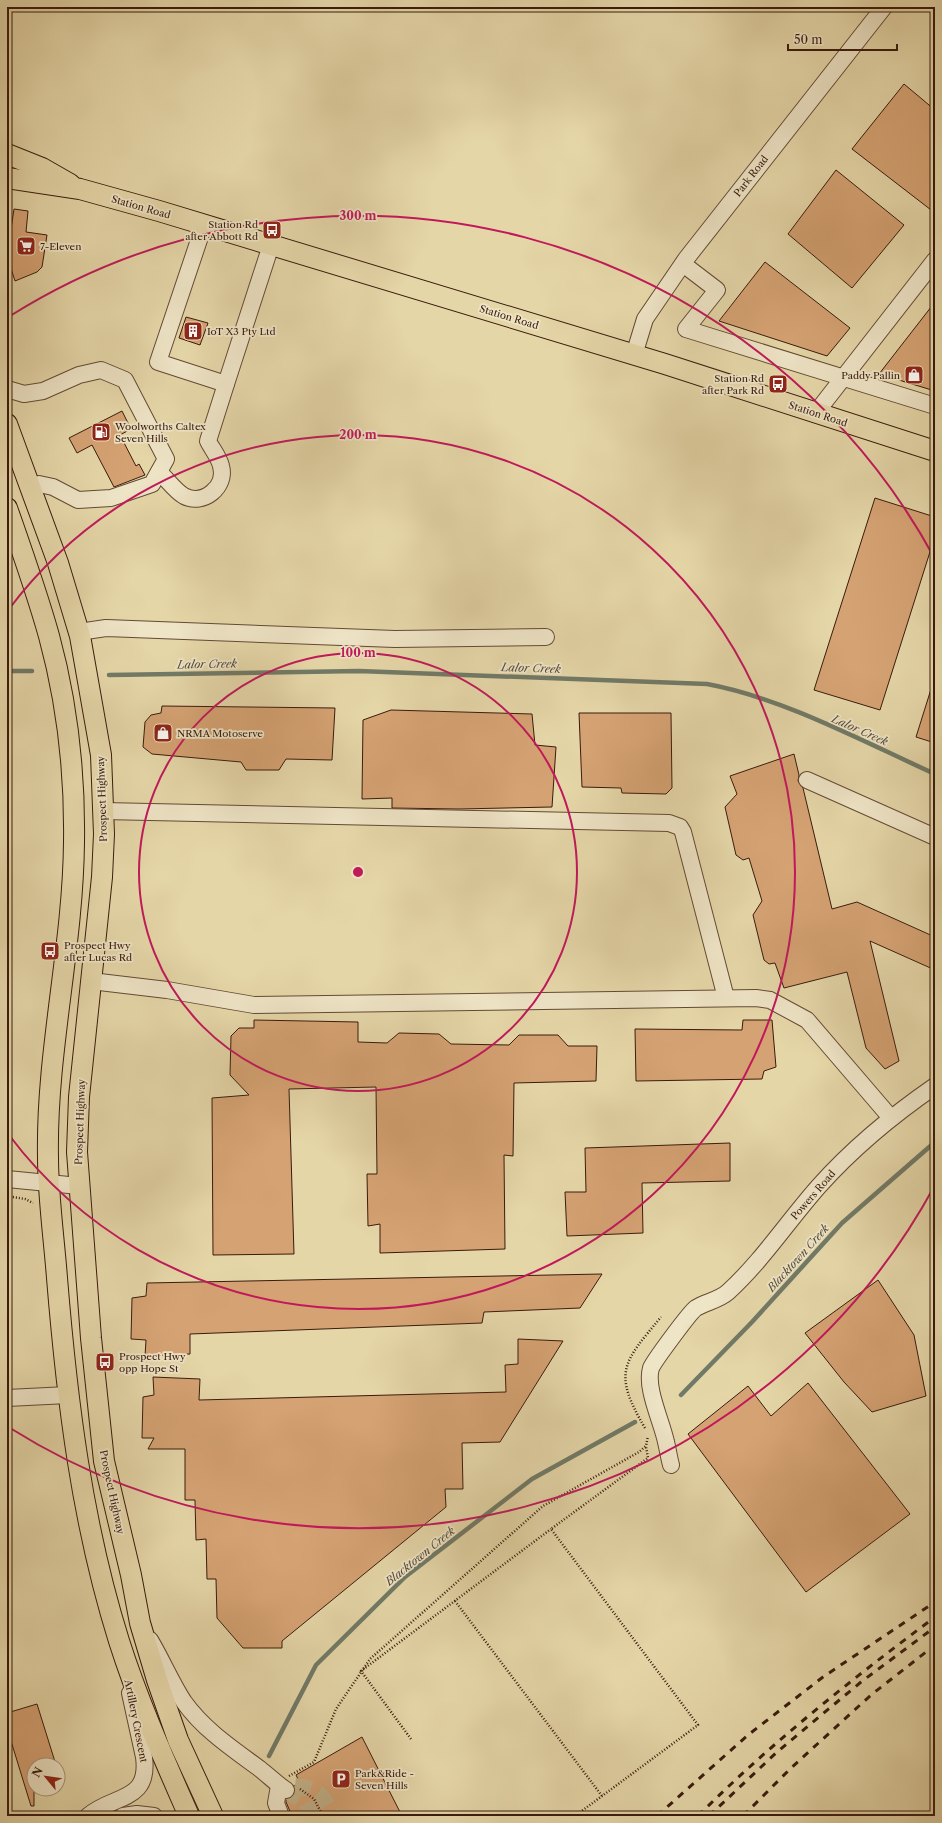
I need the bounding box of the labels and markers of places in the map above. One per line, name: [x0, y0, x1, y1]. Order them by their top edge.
place label: Station Rd after Abbott Rd: [185, 218, 258, 243]
bus stop icon: Station Rd after Abbott Rd: [261, 219, 283, 241]
supermarket icon: 7-Eleven: [15, 235, 37, 257]
place label: 7-Eleven: [40, 240, 82, 253]
building icon: IoT X3 Pty Ltd: [182, 320, 204, 342]
place label: IoT X3 Pty Ltd: [207, 325, 276, 338]
shop icon: Paddy Pallin: [903, 364, 925, 386]
place label: Paddy Pallin: [841, 369, 901, 382]
place label: Station Rd after Park Rd: [702, 372, 764, 397]
bus stop icon: Station Rd after Park Rd: [767, 373, 789, 395]
place label: Woolworths Caltex Seven Hills: [114, 420, 206, 445]
fuel station icon: Woolworths Caltex Seven Hills: [90, 421, 112, 443]
shop icon: NRMA Motoserve: [152, 722, 174, 744]
place label: NRMA Motoserve: [177, 727, 263, 740]
centre of rings: [351, 865, 365, 879]
place label: Prospect Hwy after Lucas Rd: [64, 939, 132, 964]
bus stop icon: Prospect Hwy after Lucas Rd: [39, 940, 61, 962]
place label: Prospect Hwy opp Hope St: [119, 1350, 186, 1375]
bus stop icon: Prospect Hwy opp Hope St: [94, 1351, 116, 1373]
place label: Park&Ride - Seven Hills: [355, 1767, 414, 1792]
parking icon: Park&Ride - Seven Hills: [330, 1768, 352, 1790]

